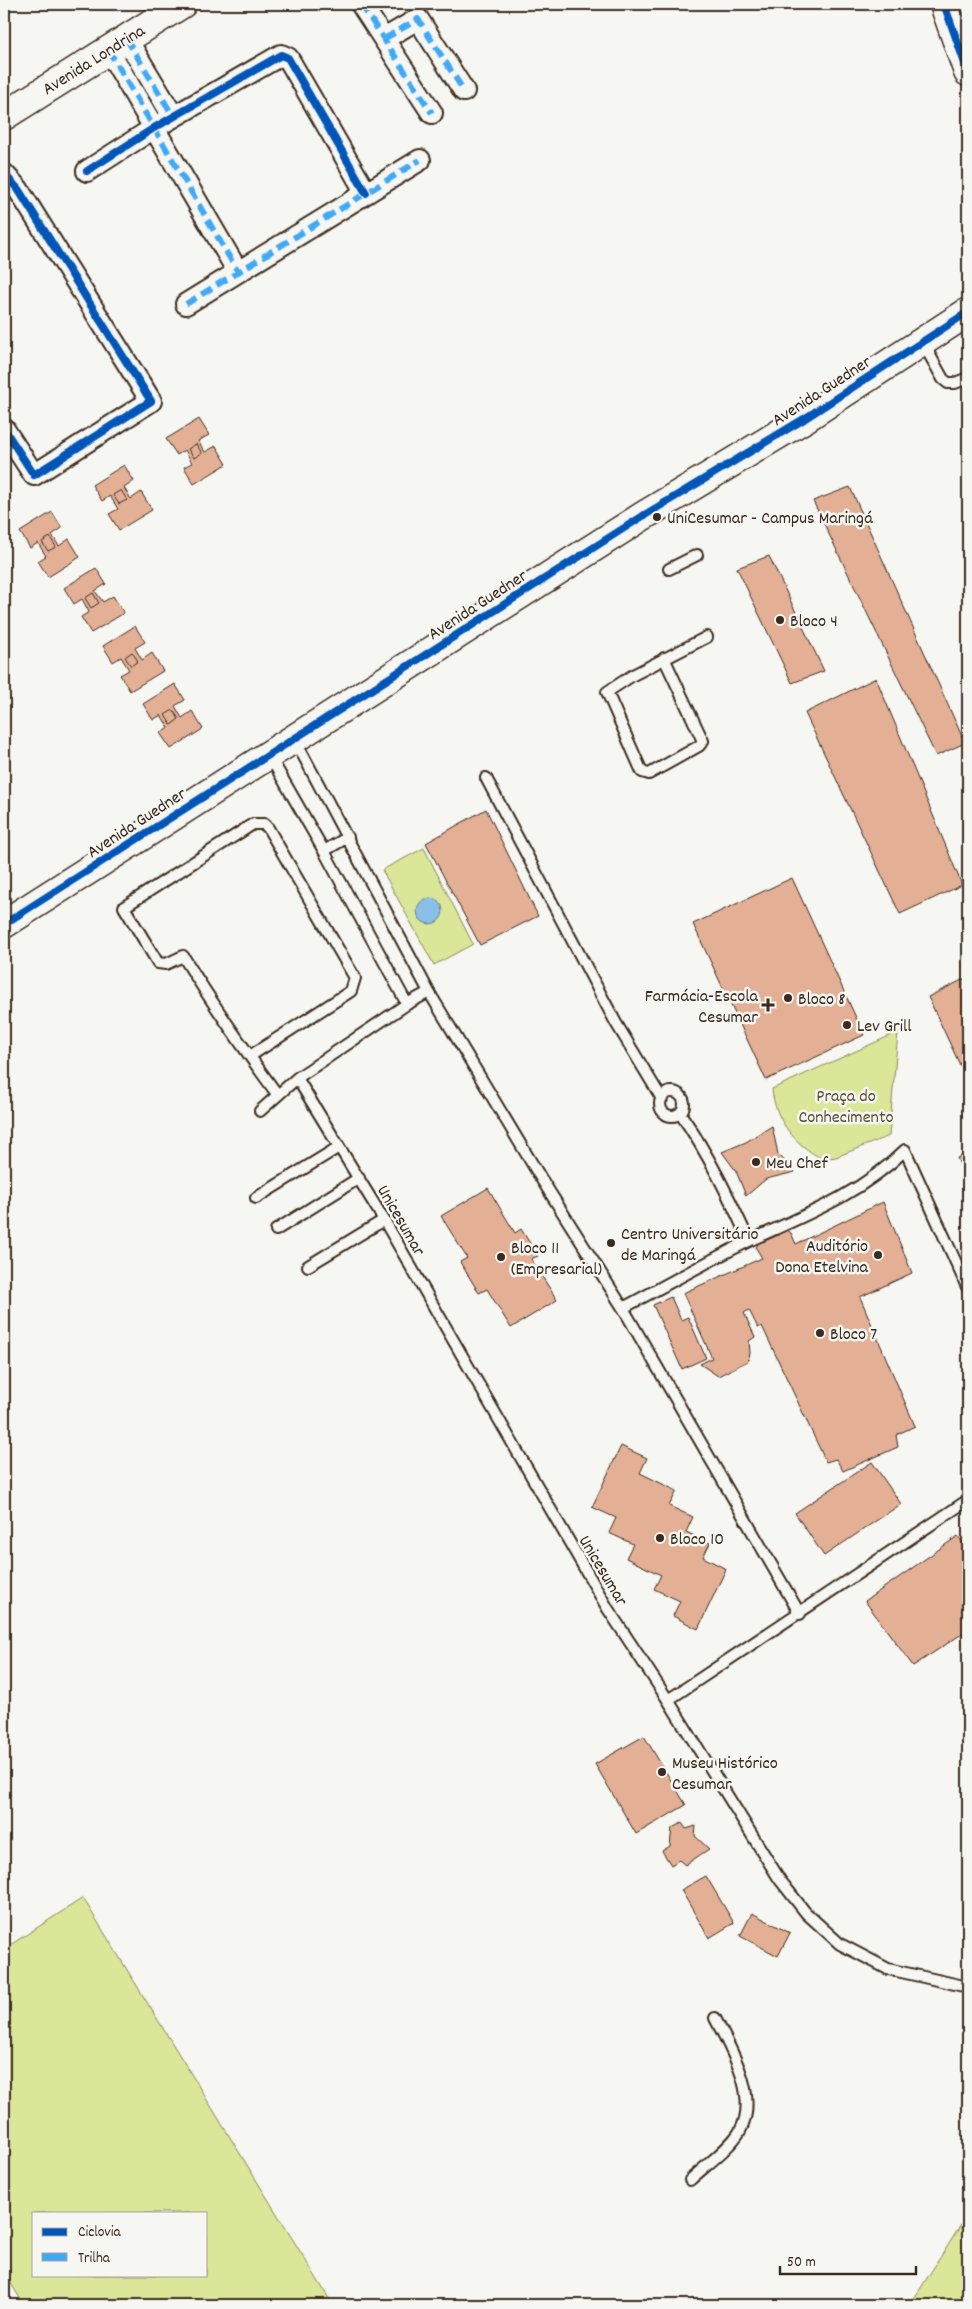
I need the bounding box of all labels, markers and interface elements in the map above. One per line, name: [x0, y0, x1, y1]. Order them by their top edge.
street label: Avenida Londrina: [38, 19, 151, 103]
street label: Avenida Guedner: [768, 350, 877, 434]
place label: UniCesumar - Campus Maringá: [667, 507, 873, 532]
marker: UniCesumar - Campus Maringá: [651, 511, 663, 523]
street label: Avenida Guedner: [424, 564, 533, 648]
place label: Bloco 4: [790, 610, 838, 635]
marker: Bloco 4: [774, 614, 786, 626]
street label: Avenida Guedner: [83, 782, 192, 866]
place label: Farmácia-Escola Cesumar: [645, 985, 759, 1031]
place label: Bloco 8: [798, 988, 845, 1013]
marker: Bloco 8: [782, 992, 794, 1004]
marker: Farmácia-Escola Cesumar: [762, 999, 774, 1011]
place label: Lev Grill: [857, 1015, 912, 1040]
marker: Lev Grill: [841, 1019, 853, 1031]
park label: Praça do Conhecimento: [798, 1085, 894, 1131]
place label: Meu Chef: [766, 1152, 828, 1177]
marker: Meu Chef: [750, 1156, 762, 1168]
street label: Unicesumar: [369, 1181, 430, 1262]
place label: Centro Universitário de Maringá: [621, 1223, 758, 1269]
place label: Auditório Dona Etelvina: [775, 1235, 869, 1281]
place label: Bloco 11 (Empresarial): [511, 1237, 602, 1283]
marker: Centro Universitário de Maringá: [605, 1237, 617, 1249]
marker: Auditório Dona Etelvina: [872, 1249, 884, 1261]
marker: Bloco 11 (Empresarial): [495, 1251, 507, 1263]
place label: Bloco 7: [830, 1323, 877, 1348]
marker: Bloco 7: [814, 1327, 826, 1339]
place label: Bloco 10: [670, 1528, 724, 1553]
street label: Unicesumar: [571, 1531, 633, 1612]
marker: Bloco 10: [654, 1532, 666, 1544]
place label: Museu Histórico Cesumar: [672, 1752, 778, 1798]
marker: Museu Histórico Cesumar: [656, 1766, 668, 1778]
legend: [32, 2212, 208, 2276]
text: Ciclovia: [78, 2222, 121, 2244]
scale bar: [780, 2244, 916, 2276]
text: Trilha: [78, 2248, 111, 2270]
text: 50 m: [787, 2252, 816, 2274]

